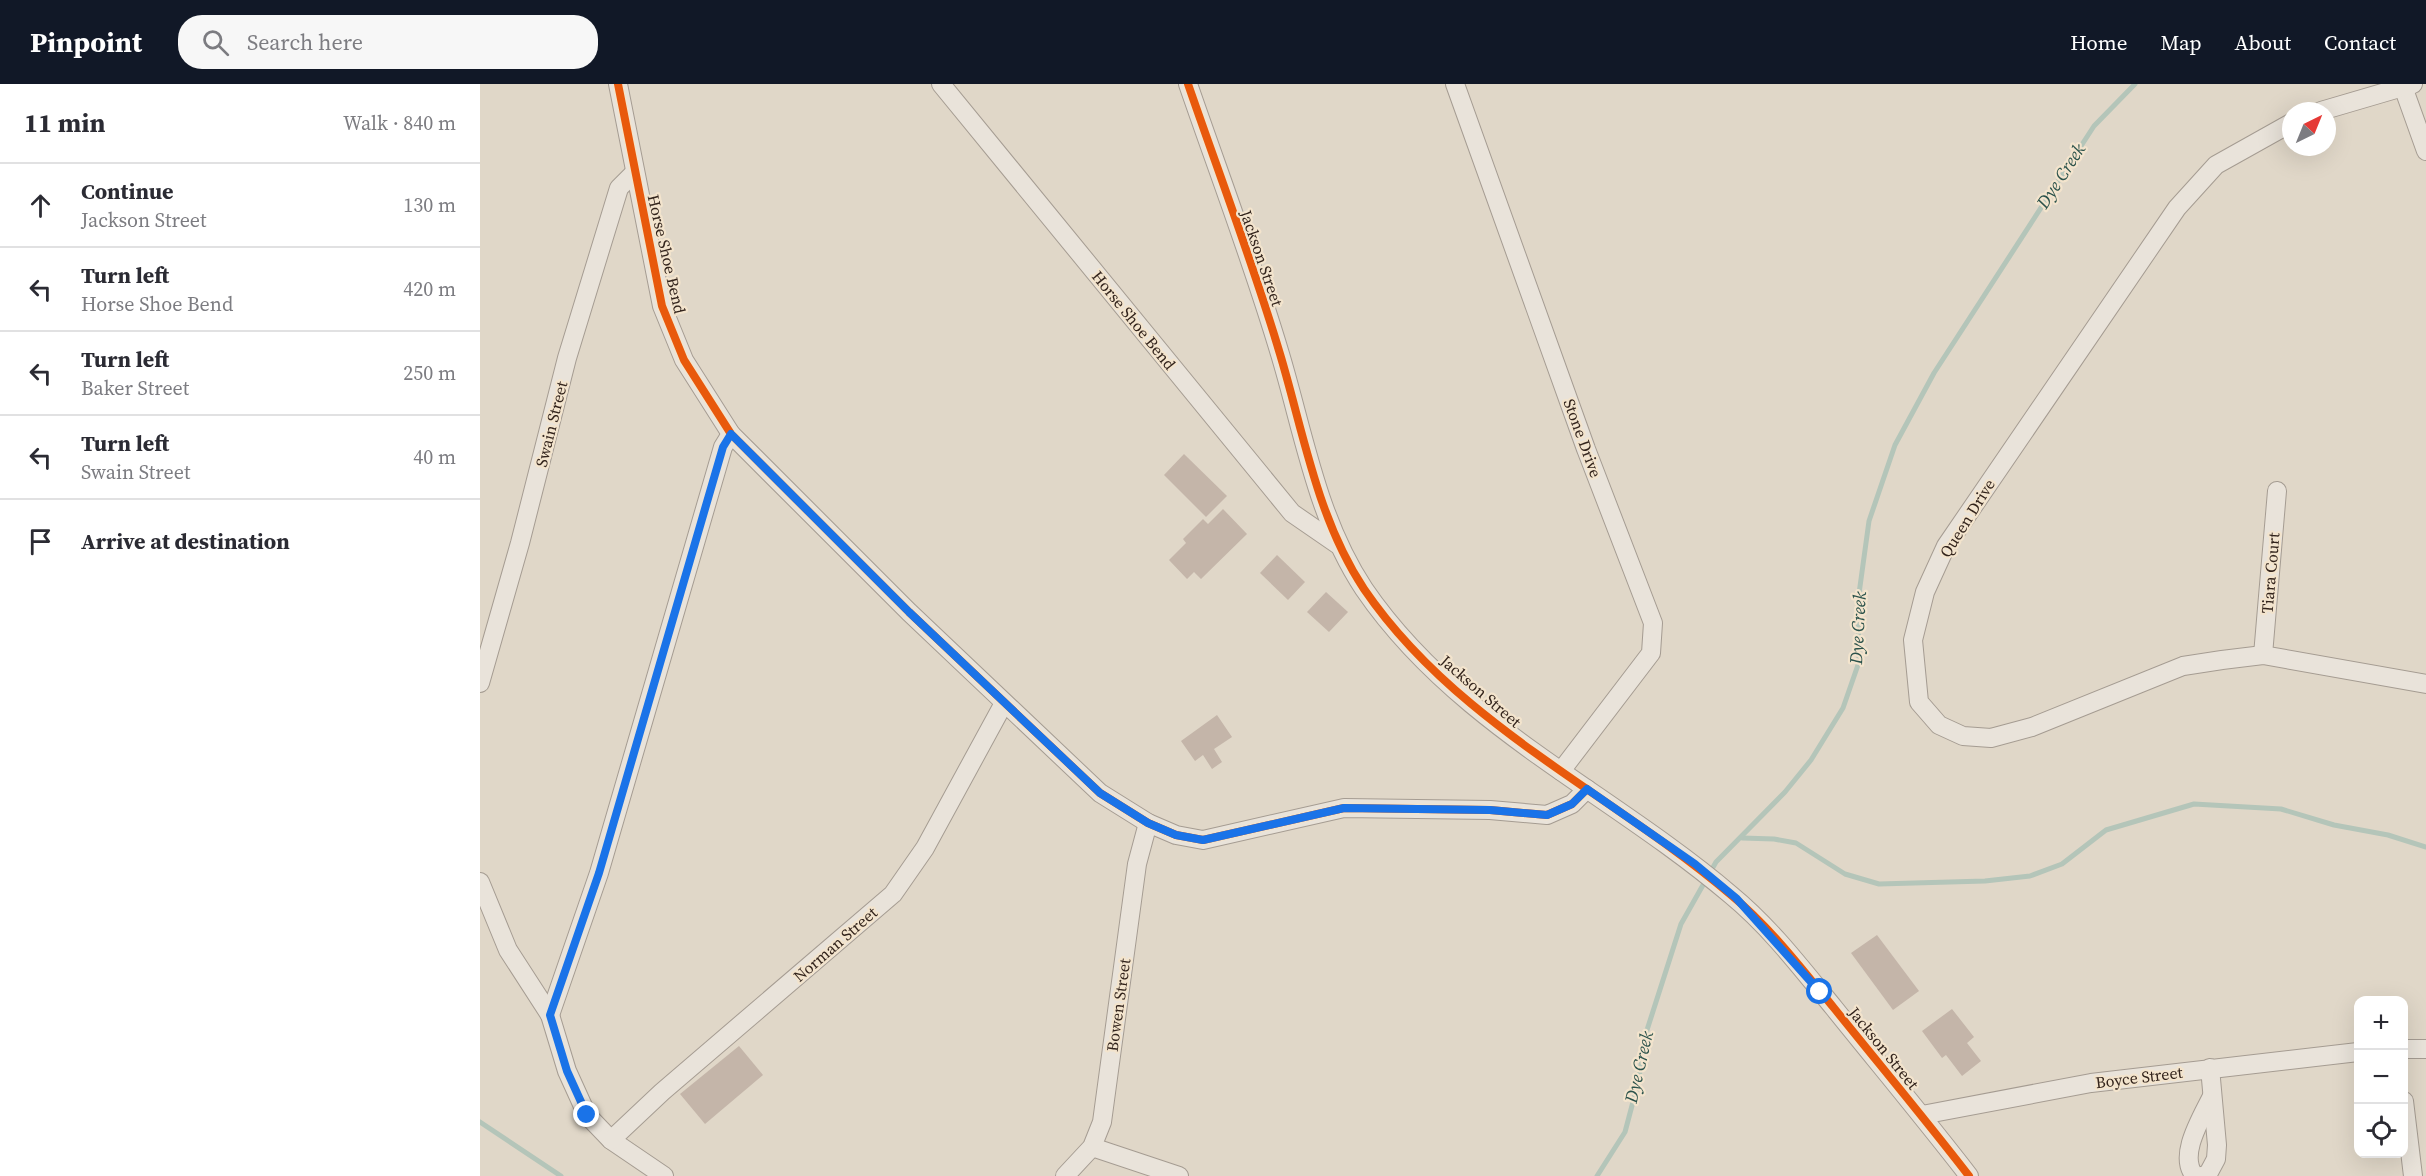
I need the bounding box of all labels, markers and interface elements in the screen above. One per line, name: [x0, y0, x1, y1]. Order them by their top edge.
search box: [178, 15, 598, 69]
text: Pinpoint: [30, 23, 142, 61]
icon: search: [199, 26, 232, 59]
text: Search here: [247, 27, 363, 57]
text: Home: [2070, 28, 2128, 57]
text: Map: [2161, 28, 2202, 57]
text: About: [2235, 28, 2291, 57]
text: Contact: [2324, 28, 2396, 57]
north arrow: [2282, 102, 2336, 156]
text: 11 min: [24, 105, 106, 141]
text: Walk · 840 m: [343, 109, 456, 137]
water label: Dye Creek: [2030, 138, 2091, 214]
text: Continue: [81, 176, 174, 206]
icon: ahead: [24, 189, 57, 222]
text: 130 m: [403, 191, 456, 219]
street label: Horse Shoe Bend: [643, 192, 691, 316]
text: Jackson Street: [81, 206, 207, 234]
street label: Jackson Street: [1235, 206, 1289, 310]
text: Turn left: [81, 260, 169, 290]
street label: Horse Shoe Bend: [1087, 266, 1181, 374]
icon: left: [24, 273, 57, 306]
text: 420 m: [403, 275, 456, 303]
text: Horse Shoe Bend: [81, 290, 233, 318]
text: Turn left: [81, 344, 169, 374]
icon: left: [24, 357, 57, 390]
text: 250 m: [403, 359, 456, 387]
text: Baker Street: [81, 374, 189, 402]
street label: Swain Street: [530, 378, 572, 469]
street label: Stone Drive: [1559, 396, 1607, 480]
text: Turn left: [81, 428, 169, 458]
icon: left: [24, 441, 57, 474]
text: 40 m: [413, 443, 456, 471]
text: Swain Street: [81, 458, 190, 486]
street label: Queen Drive: [1934, 475, 2000, 561]
icon: arrive: [24, 525, 57, 558]
text: Arrive at destination: [81, 526, 290, 556]
street label: Tiara Court: [2255, 531, 2285, 614]
water label: Dye Creek: [1843, 590, 1872, 666]
street label: Jackson Street: [1435, 649, 1527, 733]
street label: Norman Street: [788, 901, 882, 987]
street label: Bowen Street: [1101, 956, 1136, 1053]
route start: [1806, 978, 1832, 1004]
map controls: [2354, 996, 2408, 1158]
button: +: [2354, 996, 2408, 1050]
street label: Jackson Street: [1843, 1001, 1925, 1095]
water label: Dye Creek: [1618, 1028, 1659, 1106]
button: −: [2354, 1050, 2408, 1104]
street label: Boyce Street: [2094, 1061, 2185, 1093]
route end: [573, 1101, 599, 1127]
button: locate: [2354, 1104, 2408, 1158]

